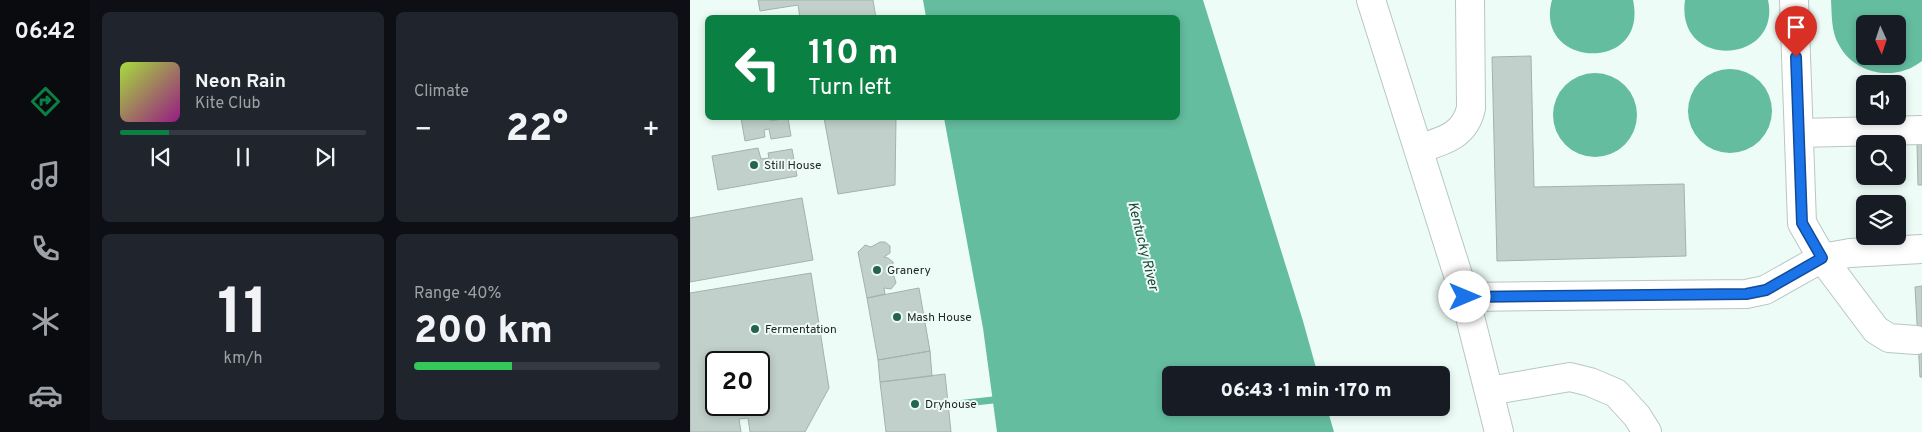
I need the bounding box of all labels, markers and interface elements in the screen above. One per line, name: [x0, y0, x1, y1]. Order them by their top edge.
pin: [1775, 6, 1817, 57]
icon: arrive: [1782, 13, 1810, 41]
north arrow: [1856, 15, 1906, 65]
map controls: [1856, 15, 1906, 245]
text: 06:42: [15, 19, 75, 46]
text: 110 m: [808, 32, 898, 76]
icon: left: [725, 35, 790, 100]
text: Neon Rain: [195, 70, 286, 94]
text: Turn left: [808, 75, 891, 102]
button: sound: [1856, 75, 1906, 125]
text: Climate: [414, 82, 469, 102]
icon: directions: [28, 84, 63, 119]
text: Kite Club: [195, 94, 260, 114]
text: 22°: [506, 106, 568, 155]
text: −: [414, 113, 432, 149]
text: +: [642, 113, 660, 149]
button: search: [1856, 135, 1906, 185]
icon: previous: [147, 143, 175, 171]
icon: pause: [229, 143, 257, 171]
icon: next: [311, 143, 339, 171]
icon: music: [28, 158, 63, 193]
place label: Still House: [764, 158, 821, 174]
marker: Still House: [748, 159, 760, 171]
button: layers: [1856, 195, 1906, 245]
water label: Kentucky River: [1123, 200, 1162, 294]
icon: phone: [28, 231, 63, 266]
place label: Granery: [887, 263, 931, 279]
marker: Granery: [871, 264, 883, 276]
position arrow: [1438, 270, 1490, 322]
text: 11: [217, 275, 269, 357]
text: Range · 40%: [414, 284, 502, 304]
icon: climate: [28, 304, 63, 339]
text: 200 km: [414, 308, 553, 357]
place label: Mash House: [907, 310, 972, 326]
marker: Mash House: [891, 311, 903, 323]
place label: Fermentation: [765, 322, 837, 338]
marker: Fermentation: [749, 323, 761, 335]
text: km/h: [224, 349, 262, 369]
speed limit sign: 20: [705, 351, 770, 416]
icon: car: [28, 378, 63, 413]
text: 06:43 · 1 min · 170 m: [1220, 379, 1392, 403]
place label: Dryhouse: [925, 397, 977, 413]
marker: Dryhouse: [909, 398, 921, 410]

